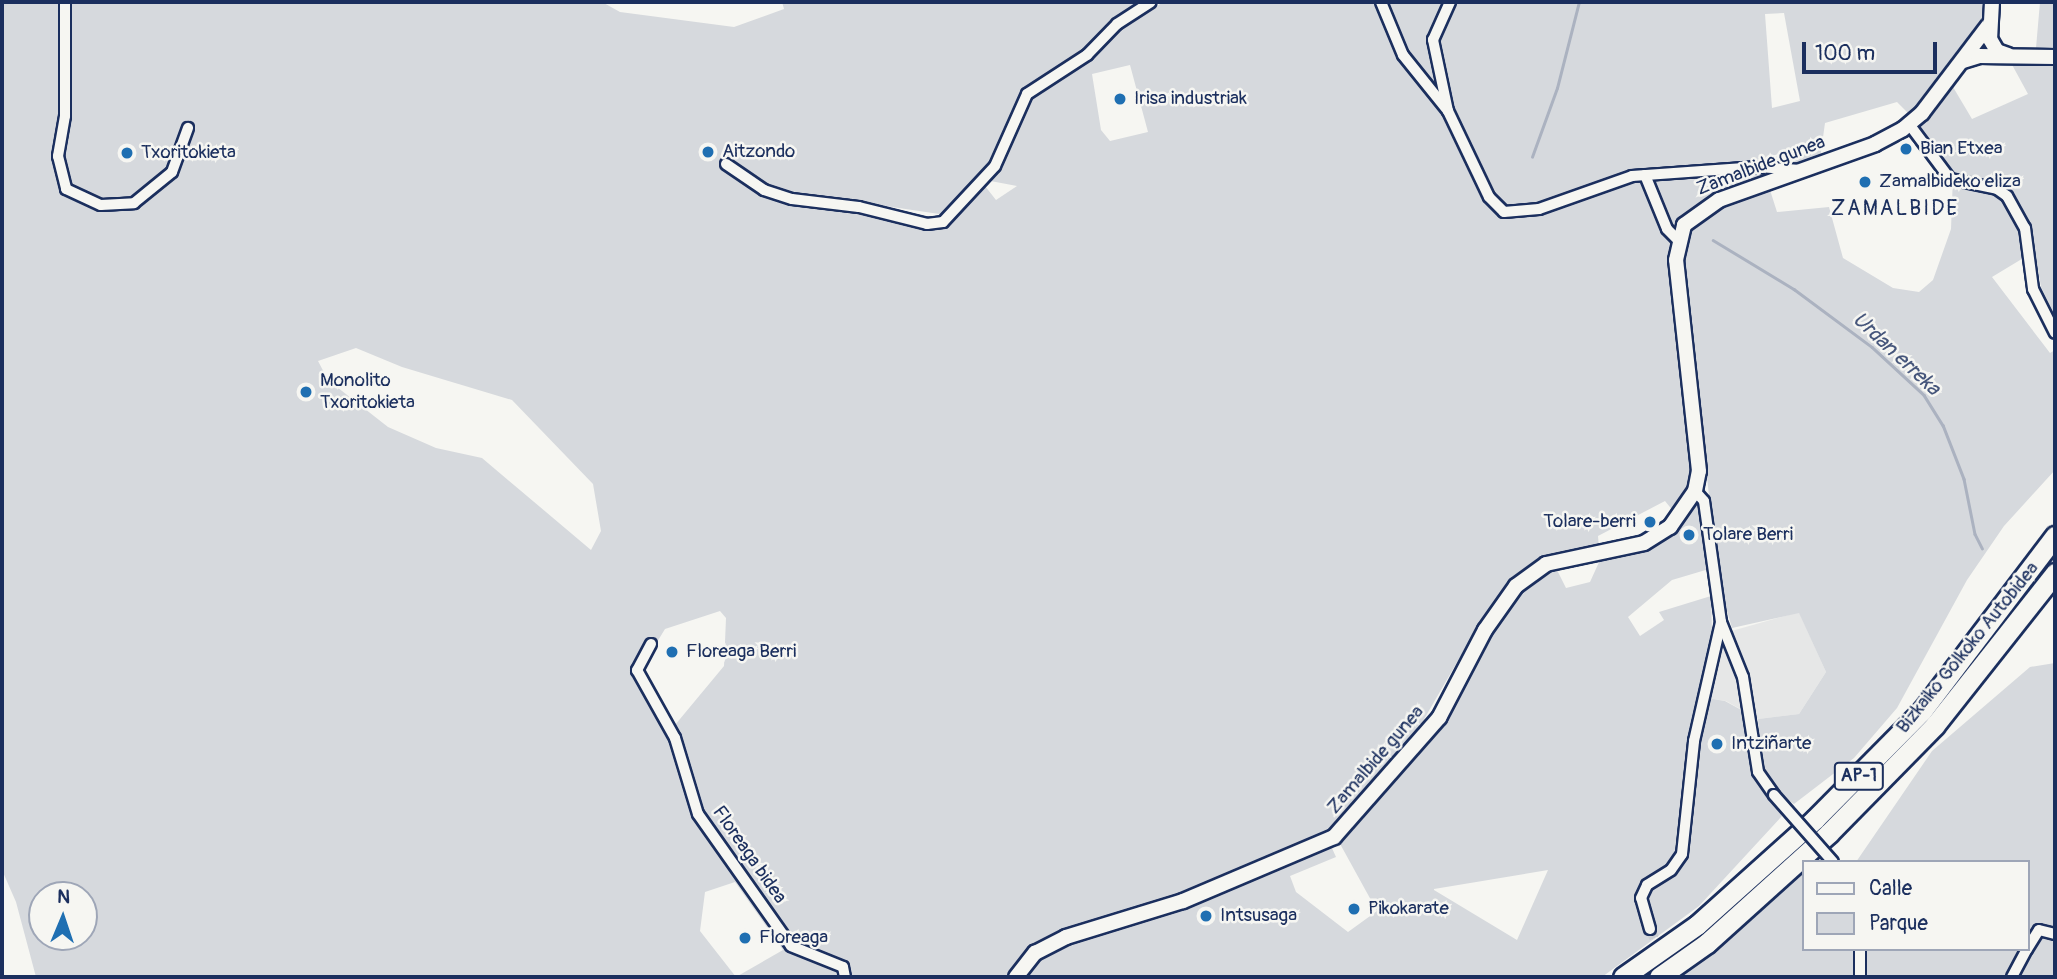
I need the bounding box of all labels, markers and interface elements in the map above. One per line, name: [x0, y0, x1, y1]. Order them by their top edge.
scale bar: [1805, 28, 1940, 72]
text: 100 m: [1815, 40, 1875, 67]
place label: Irisa industriak: [1134, 88, 1247, 110]
marker: Irisa industriak: [1112, 91, 1128, 107]
street label: Zamalbide gunea: [1694, 131, 1828, 201]
place label: Bian Etxea: [1920, 138, 2003, 160]
place label: Aitzondo: [722, 141, 795, 163]
marker: Bian Etxea: [1898, 141, 1914, 157]
place label: Txoritokieta: [141, 142, 236, 164]
marker: Aitzondo: [700, 144, 716, 160]
marker: Txoritokieta: [119, 145, 135, 161]
place label: Zamalbideko eliza: [1879, 171, 2021, 193]
marker: Zamalbideko eliza: [1857, 174, 1873, 190]
district label: ZAMALBIDE: [1832, 196, 1958, 222]
water label: Urdan erreka: [1847, 307, 1945, 401]
place label: Monolito Txoritokieta: [320, 370, 415, 414]
marker: Monolito Txoritokieta: [298, 384, 314, 400]
place label: Tolare-berri: [1543, 511, 1636, 533]
marker: Tolare-berri: [1642, 514, 1658, 530]
place label: Tolare Berri: [1703, 524, 1793, 546]
marker: Tolare Berri: [1681, 527, 1697, 543]
street label: Bizkaiko Golkoko Autobidea: [1892, 558, 2044, 738]
place label: Floreaga Berri: [686, 641, 796, 663]
marker: Floreaga Berri: [664, 644, 680, 660]
street label: Zamalbide gunea: [1323, 701, 1429, 819]
place label: Intziñarte: [1731, 733, 1811, 755]
marker: Intziñarte: [1709, 736, 1725, 752]
road number: AP-1: [1833, 762, 1885, 790]
street label: Floreaga bidea: [707, 802, 791, 908]
legend: [1801, 860, 2029, 951]
text: Calle: [1869, 875, 1912, 902]
north arrow: [28, 881, 98, 951]
text: N: [57, 885, 70, 909]
place label: Pikokarate: [1368, 898, 1449, 920]
marker: Pikokarate: [1346, 901, 1362, 917]
place label: Intsusaga: [1220, 905, 1297, 927]
marker: Intsusaga: [1198, 908, 1214, 924]
text: Parque: [1869, 910, 1928, 937]
place label: Floreaga: [759, 927, 828, 949]
marker: Floreaga: [737, 930, 753, 946]

